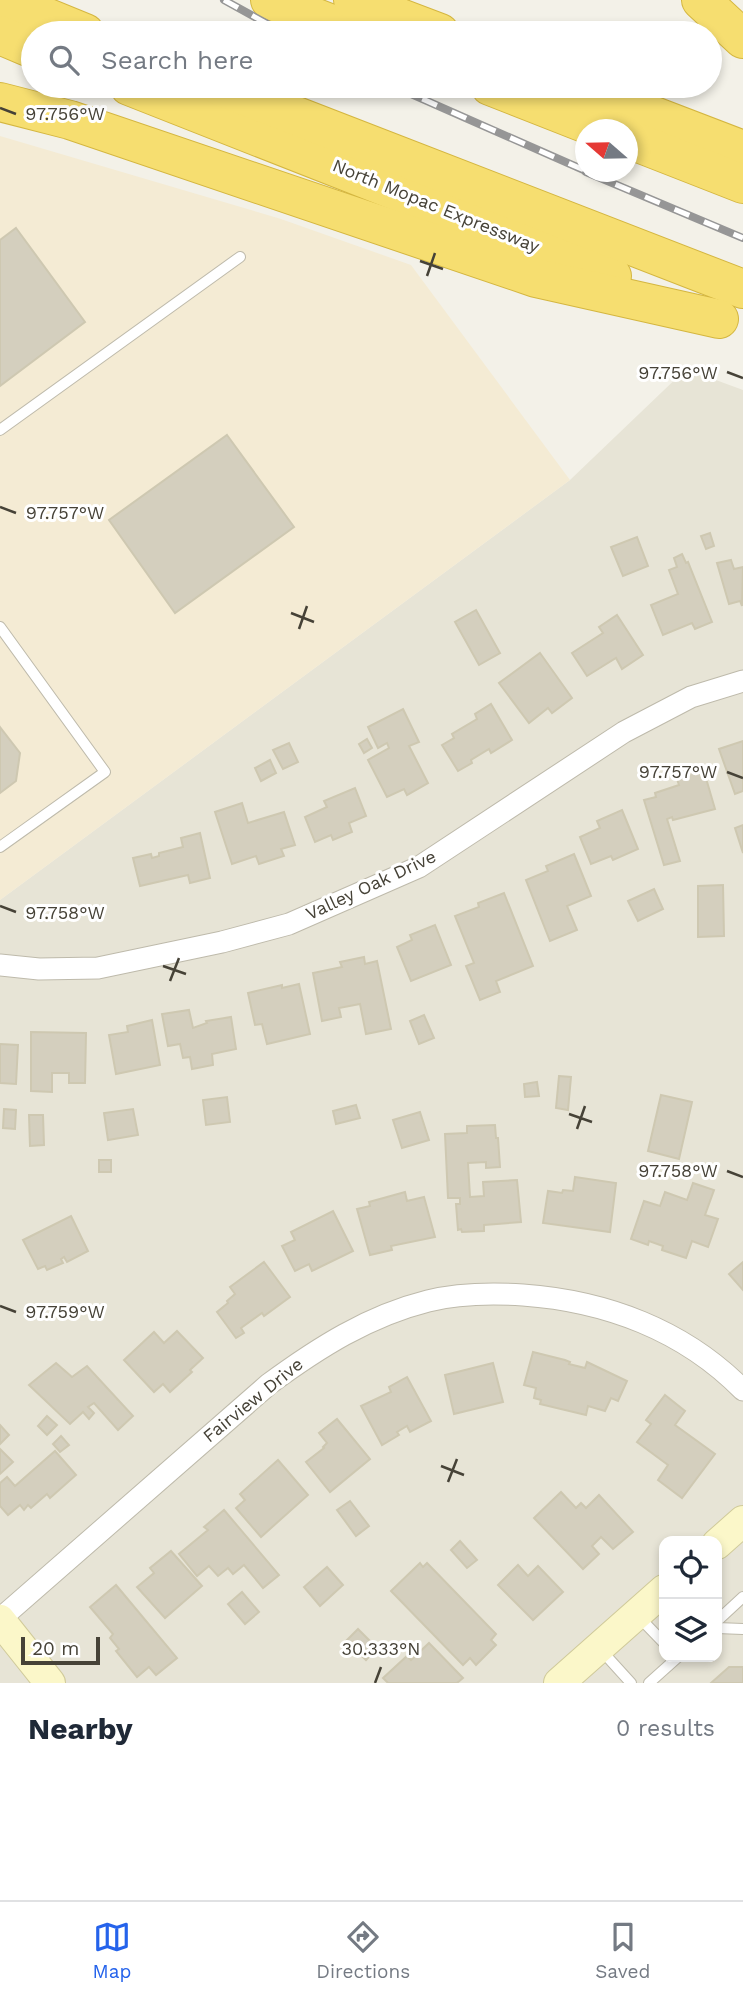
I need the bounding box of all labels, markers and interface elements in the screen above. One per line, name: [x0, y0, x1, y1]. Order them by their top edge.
search box: [21, 21, 722, 98]
icon: search: [45, 41, 83, 79]
text: Search here: [101, 45, 253, 75]
text: 97.756°W: [25, 103, 105, 124]
north arrow: [575, 119, 638, 182]
street label: North Mopac Expressway: [330, 154, 543, 257]
text: 97.756°W: [638, 362, 718, 383]
text: 97.757°W: [26, 502, 104, 523]
text: 97.757°W: [639, 761, 717, 782]
street label: Valley Oak Drive: [302, 845, 439, 924]
text: 97.758°W: [25, 902, 105, 923]
text: 97.758°W: [638, 1160, 718, 1181]
text: 97.759°W: [25, 1301, 105, 1322]
street label: Fairview Drive: [199, 1353, 307, 1446]
map controls: [659, 1536, 722, 1662]
button: locate: [659, 1536, 722, 1599]
button: layers: [659, 1599, 722, 1662]
scale bar: [21, 1634, 100, 1666]
text: 20 m: [32, 1637, 79, 1660]
text: 30.333°N: [341, 1638, 421, 1659]
text: Nearby: [28, 1711, 133, 1746]
text: 0 results: [616, 1715, 715, 1742]
tab: Map: [93, 1918, 131, 1983]
tab: Directions: [316, 1918, 410, 1983]
tab: Saved: [595, 1918, 650, 1983]

